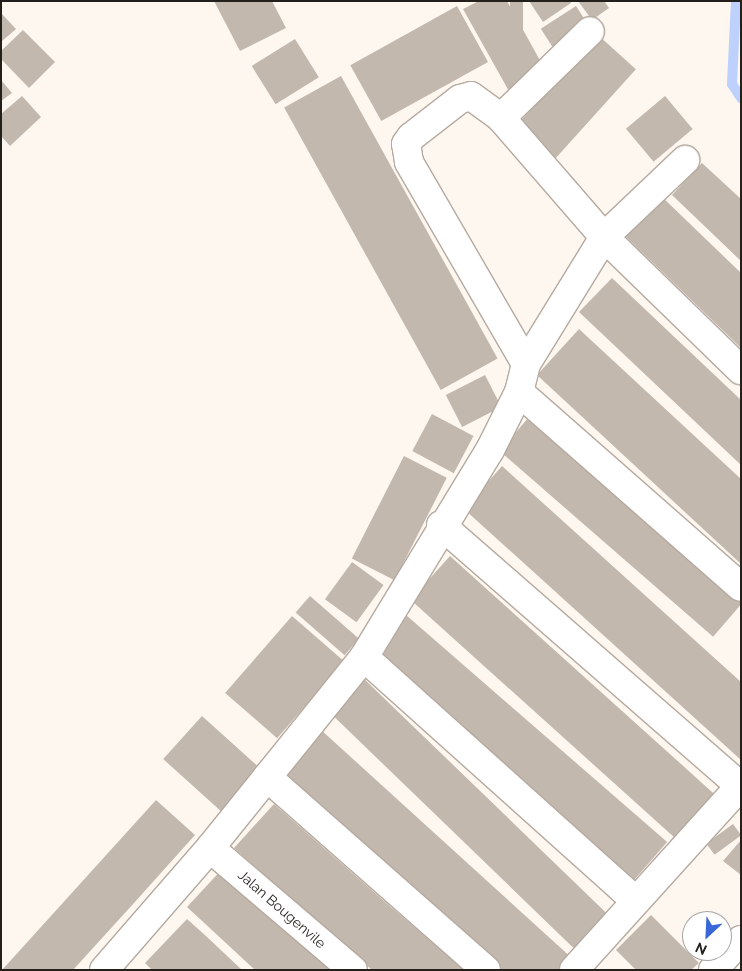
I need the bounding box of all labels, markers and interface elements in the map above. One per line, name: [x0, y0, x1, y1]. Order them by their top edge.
street label: Jalan Bougenvile: [235, 866, 329, 952]
north arrow: [682, 911, 732, 961]
text: N: [693, 939, 709, 958]

